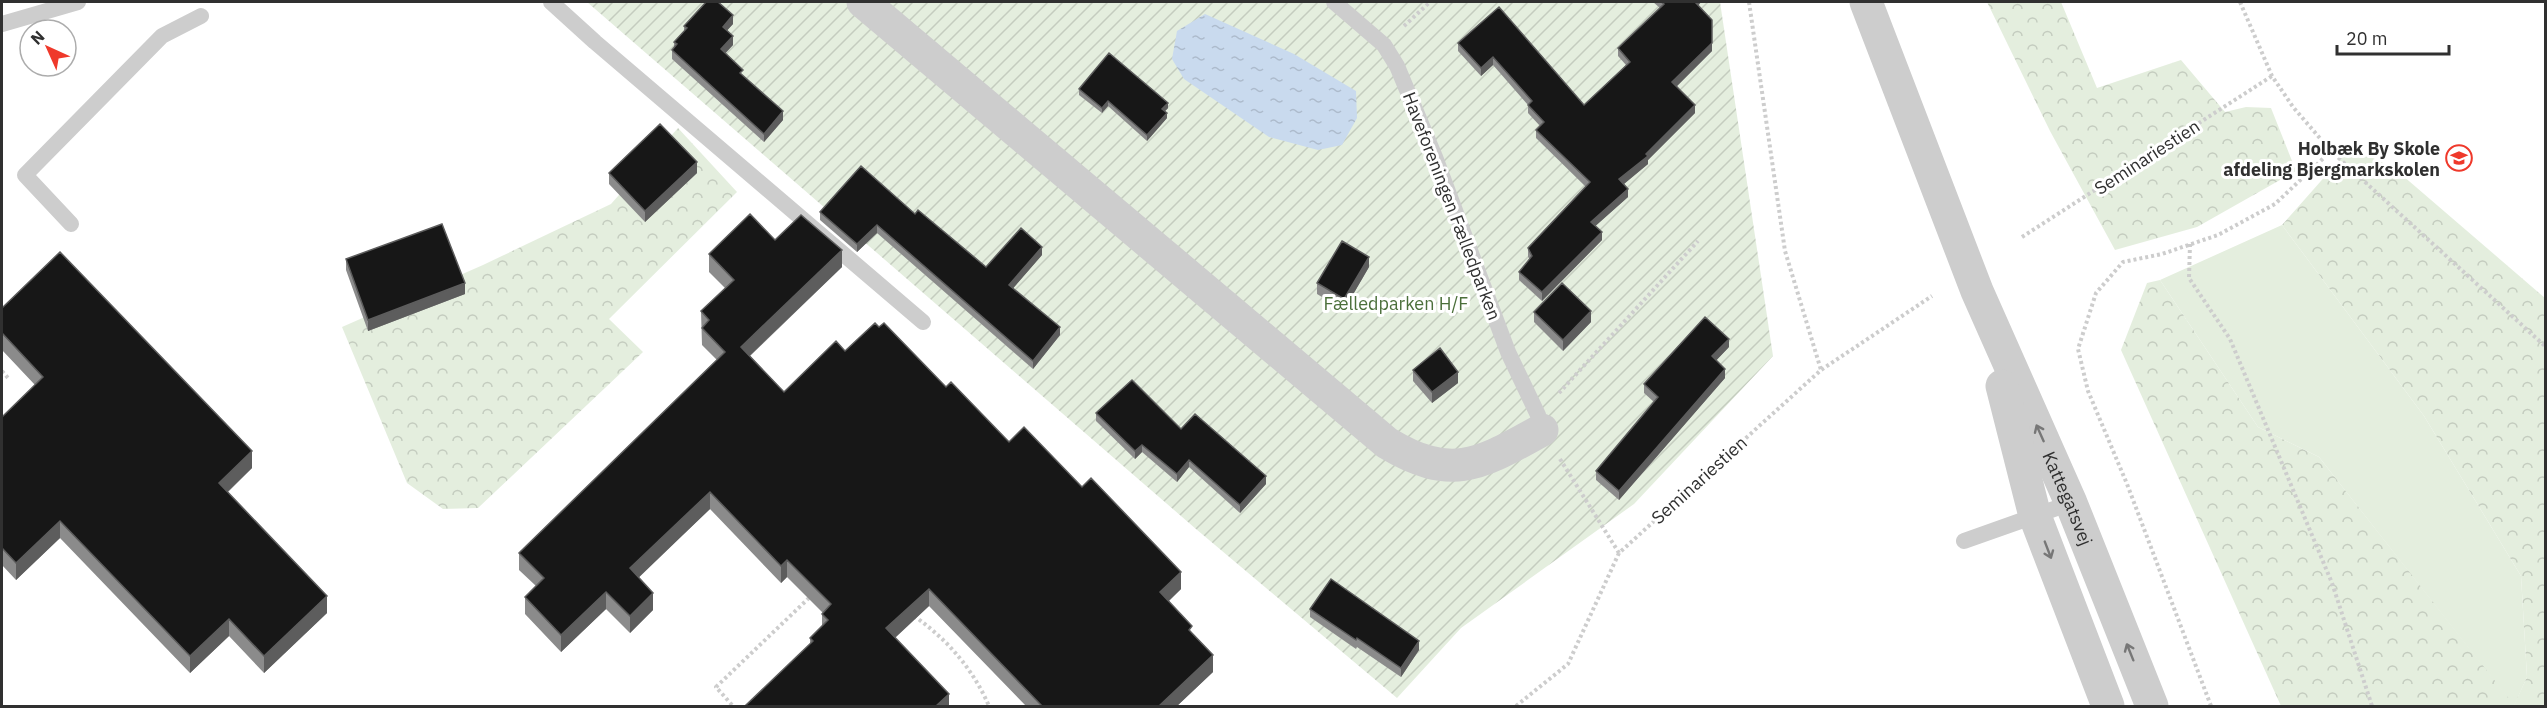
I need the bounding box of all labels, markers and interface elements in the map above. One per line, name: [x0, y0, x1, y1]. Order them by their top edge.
north arrow: [18, 18, 78, 78]
scale bar: [2337, 18, 2450, 56]
text: N: [26, 26, 49, 49]
text: 20 m: [2346, 27, 2388, 50]
street label: Haveforeningen Fælledparken: [1398, 89, 1506, 323]
street label: Seminariestien: [2090, 114, 2204, 200]
place label: Holbæk By Skole afdeling Bjergmarkskolen: [2223, 137, 2440, 181]
school or university icon: Holbæk By Skole afdeling Bjergmarkskolen: [2444, 143, 2474, 173]
park label: Fælledparken H/F: [1324, 292, 1468, 315]
one-way arrow: [2034, 424, 2045, 443]
street label: Seminariestien: [1646, 431, 1752, 529]
street label: Kattegatsvej: [2038, 448, 2098, 549]
one-way arrow: [2044, 540, 2055, 559]
one-way arrow: [2124, 643, 2135, 662]

